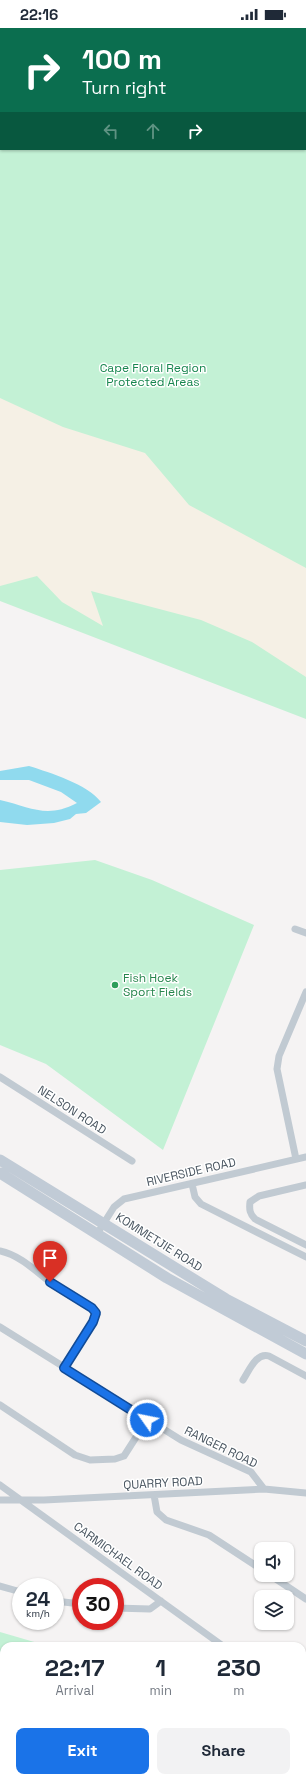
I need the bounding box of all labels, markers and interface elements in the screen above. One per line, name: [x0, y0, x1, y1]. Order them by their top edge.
text: 22:16: [20, 5, 58, 24]
text: 100 m: [82, 41, 162, 77]
icon: right: [16, 44, 68, 96]
text: Turn right: [82, 76, 166, 99]
icon: left: [100, 120, 122, 142]
icon: ahead: [142, 120, 164, 142]
icon: right: [184, 120, 206, 142]
park label: Cape Floral Region Protected Areas: [100, 360, 206, 390]
place label: Fish Hoek Sport Fields: [123, 970, 192, 1000]
marker: Fish Hoek Sport Fields: [110, 980, 120, 990]
street label: NELSON ROAD: [35, 1082, 109, 1138]
street label: RIVERSIDE ROAD: [145, 1154, 237, 1190]
street label: KOMMETJIE ROAD: [113, 1209, 205, 1275]
pin: [33, 1241, 67, 1282]
icon: arrive: [39, 1247, 61, 1269]
position arrow: [126, 1399, 168, 1441]
street label: RANGER ROAD: [182, 1422, 260, 1472]
street label: QUARRY ROAD: [123, 1473, 203, 1493]
street label: CARMICHAEL ROAD: [70, 1518, 166, 1594]
map controls: [254, 1542, 294, 1630]
button: sound: [254, 1542, 294, 1582]
speed limit sign: 30: [72, 1578, 124, 1630]
text: 24: [26, 1586, 50, 1612]
button: layers: [254, 1590, 294, 1630]
text: km/h: [26, 1607, 50, 1620]
text: 22:17: [45, 1652, 105, 1683]
text: 1: [155, 1652, 166, 1683]
text: 230: [217, 1652, 261, 1683]
text: Arrival: [55, 1682, 94, 1699]
text: min: [150, 1682, 172, 1699]
text: m: [233, 1682, 245, 1699]
button: Exit: [16, 1728, 149, 1774]
button: Share: [157, 1728, 290, 1774]

